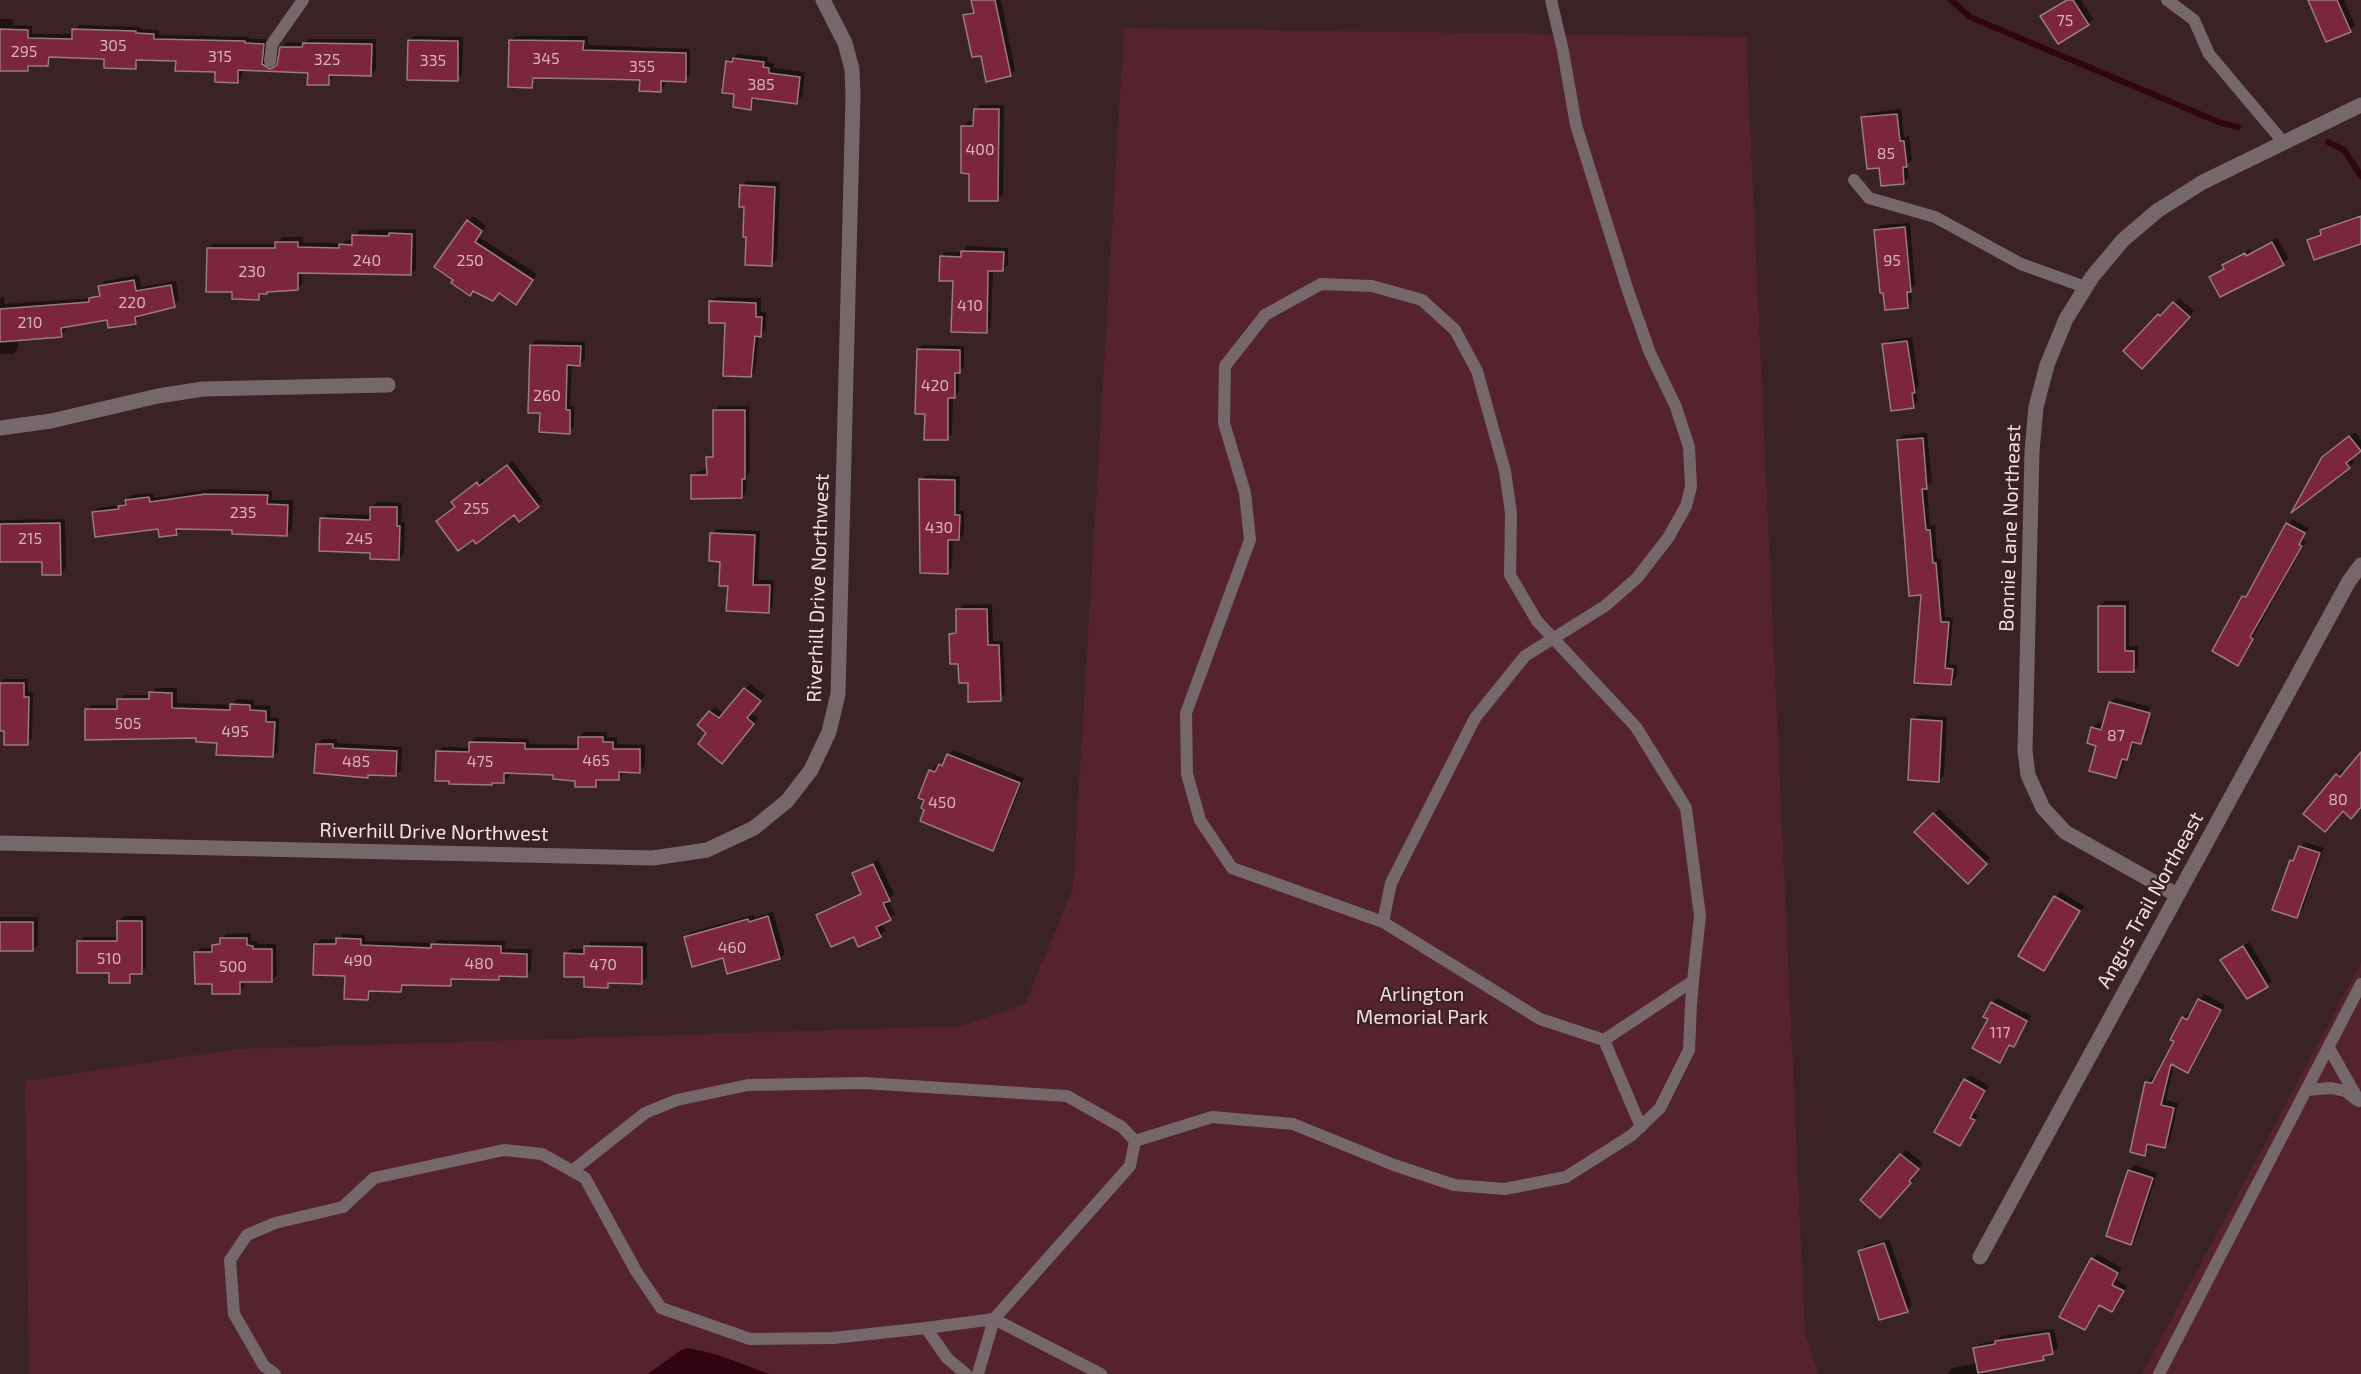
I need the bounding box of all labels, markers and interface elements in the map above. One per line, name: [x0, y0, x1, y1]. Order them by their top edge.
house number: 75: [2057, 11, 2073, 31]
house number: 305: [99, 36, 127, 56]
house number: 295: [11, 42, 37, 62]
house number: 315: [208, 47, 232, 67]
house number: 345: [532, 49, 560, 69]
house number: 325: [314, 50, 340, 70]
house number: 335: [420, 51, 446, 71]
house number: 355: [629, 57, 655, 77]
house number: 385: [747, 75, 775, 95]
house number: 400: [965, 140, 995, 160]
house number: 85: [1877, 144, 1895, 164]
house number: 240: [353, 251, 381, 271]
house number: 250: [456, 251, 484, 271]
house number: 95: [1883, 251, 1901, 271]
house number: 230: [238, 262, 266, 282]
house number: 220: [118, 293, 146, 313]
house number: 410: [957, 296, 983, 316]
house number: 210: [17, 313, 43, 333]
house number: 420: [921, 376, 949, 396]
house number: 260: [533, 386, 561, 406]
street label: Bonnie Lane Northeast: [1994, 424, 2026, 632]
street label: Riverhill Drive Northwest: [802, 473, 834, 703]
house number: 255: [463, 499, 489, 519]
house number: 235: [230, 503, 256, 523]
house number: 430: [925, 518, 953, 538]
house number: 215: [18, 529, 42, 549]
house number: 245: [345, 529, 373, 549]
house number: 505: [115, 714, 141, 734]
house number: 495: [221, 722, 249, 742]
house number: 87: [2107, 726, 2125, 746]
house number: 465: [582, 751, 610, 771]
house number: 485: [342, 752, 370, 772]
house number: 475: [467, 752, 493, 772]
house number: 80: [2328, 790, 2348, 810]
house number: 450: [928, 793, 956, 813]
street label: Angus Trail Northeast: [2092, 808, 2208, 992]
street label: Riverhill Drive Northwest: [319, 818, 549, 846]
house number: 460: [718, 938, 746, 958]
house number: 510: [97, 949, 121, 969]
house number: 490: [344, 951, 372, 971]
house number: 480: [464, 954, 494, 974]
house number: 470: [589, 955, 617, 975]
house number: 500: [219, 957, 247, 977]
park label: Arlington Memorial Park: [1356, 982, 1488, 1029]
house number: 117: [1990, 1023, 2010, 1043]

